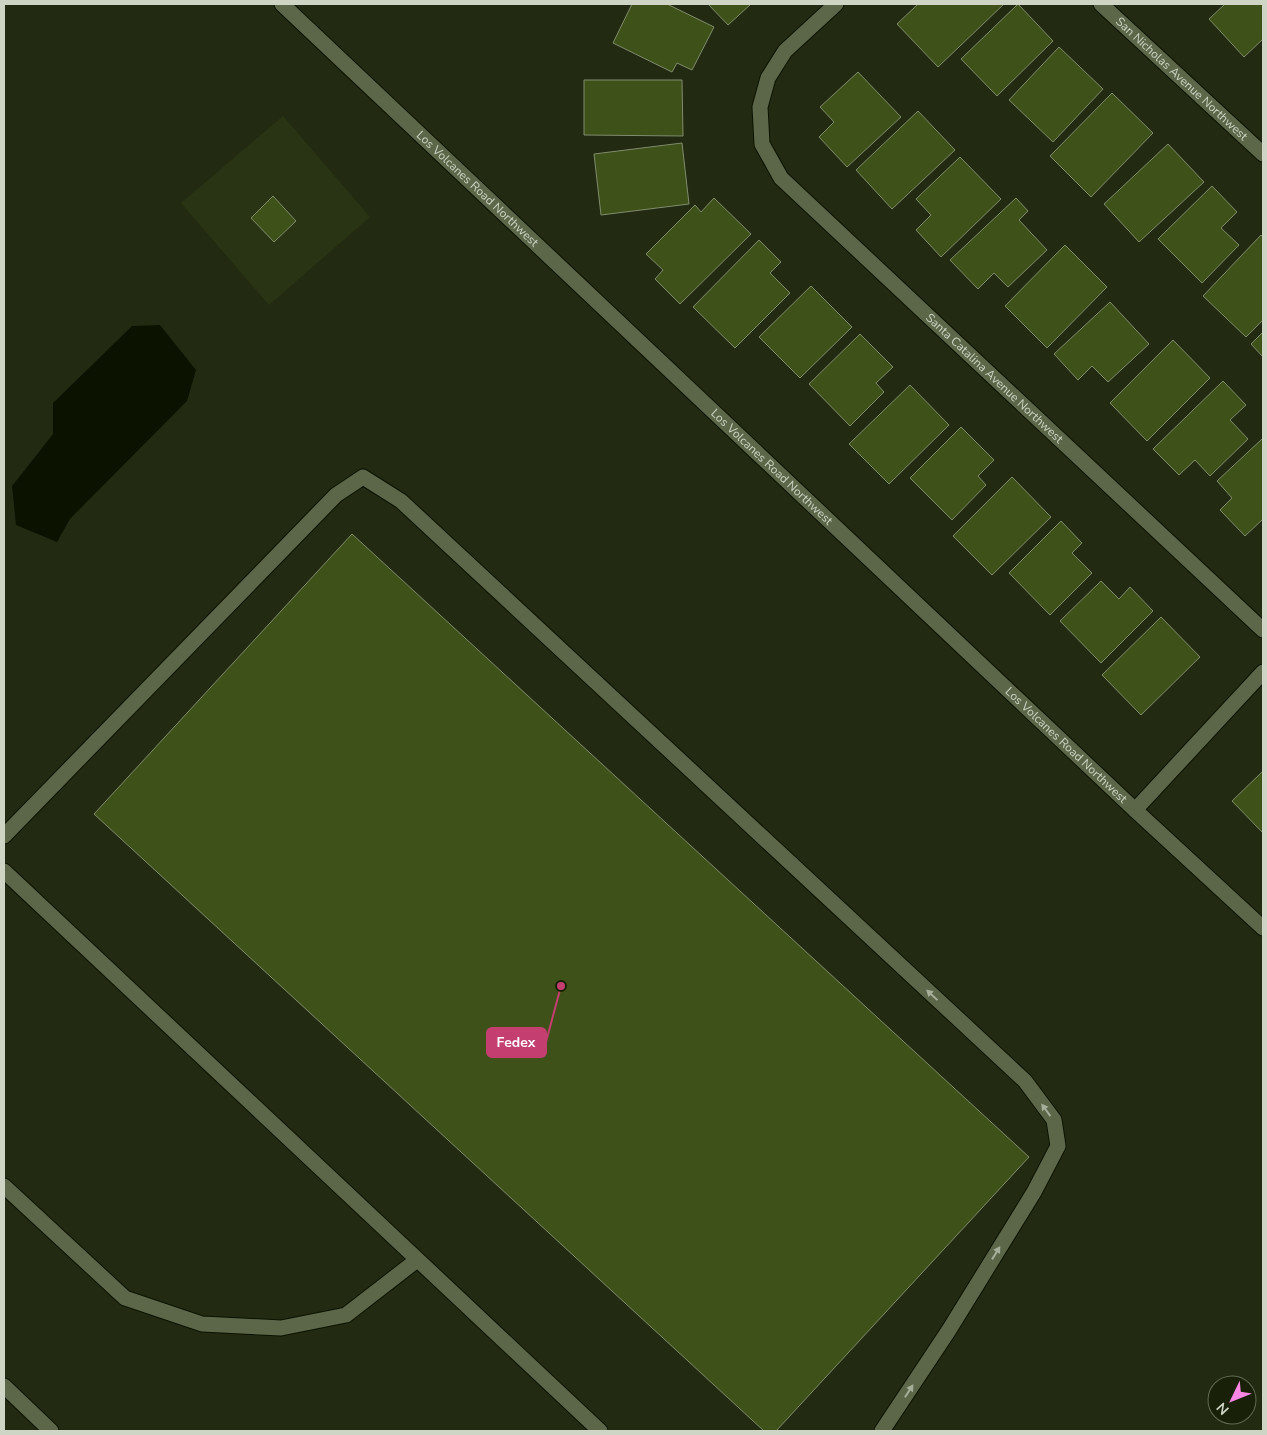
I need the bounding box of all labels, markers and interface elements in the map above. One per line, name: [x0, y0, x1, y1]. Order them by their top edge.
street label: San Nicholas Avenue Northwest: [1112, 14, 1252, 145]
street label: Los Volcanes Road Northwest: [413, 127, 543, 251]
street label: Santa Catalina Avenue Northwest: [922, 310, 1067, 447]
street label: Los Volcanes Road Northwest: [707, 405, 837, 529]
street label: Los Volcanes Road Northwest: [1002, 683, 1131, 807]
one-way arrow: [927, 989, 939, 1001]
callout: Fedex: [487, 1028, 546, 1057]
text: Fedex: [497, 1033, 536, 1052]
one-way arrow: [1041, 1103, 1051, 1117]
one-way arrow: [991, 1247, 1001, 1260]
north arrow: [1207, 1375, 1257, 1425]
one-way arrow: [904, 1384, 914, 1397]
text: N: [1212, 1398, 1233, 1419]

